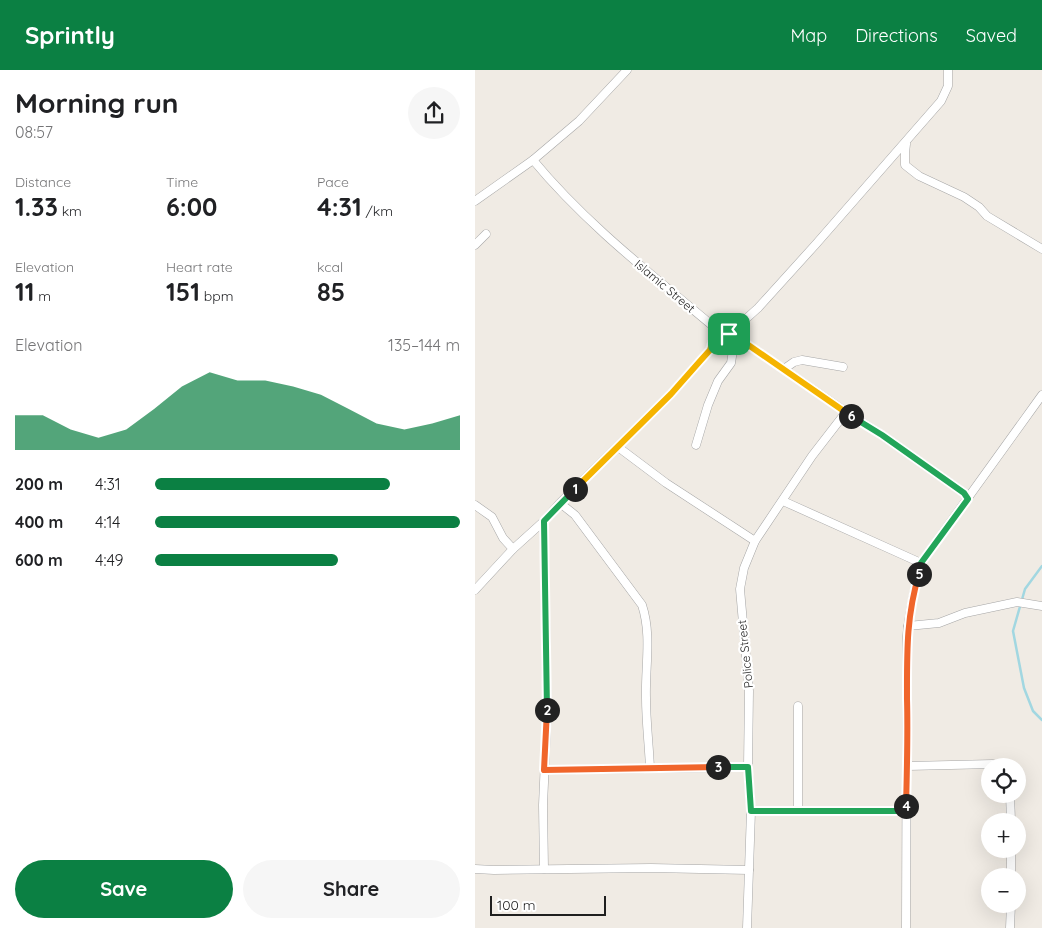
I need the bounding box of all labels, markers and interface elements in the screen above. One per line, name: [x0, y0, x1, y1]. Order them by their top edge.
text: Sprintly: [25, 20, 115, 50]
text: Map: [790, 24, 827, 47]
text: Directions: [855, 24, 938, 47]
text: Saved: [966, 24, 1017, 47]
text: Morning run: [15, 85, 179, 120]
button: share: [408, 87, 460, 139]
text: 08:57: [15, 122, 53, 142]
text: Distance: [15, 173, 71, 191]
text: Time: [166, 173, 198, 191]
text: Pace: [317, 173, 349, 191]
text: 1.33: [15, 191, 58, 222]
text: 6:00: [166, 191, 217, 222]
text: 4:31: [317, 191, 362, 222]
text: km: [58, 202, 82, 220]
text: /km: [362, 202, 393, 220]
street label: Islamic Street: [632, 256, 698, 316]
text: Elevation: [15, 258, 74, 276]
text: Heart rate: [166, 258, 233, 276]
text: kcal: [317, 258, 343, 276]
text: 11: [15, 276, 34, 307]
text: 151: [166, 276, 200, 307]
text: 85: [317, 276, 345, 307]
text: m: [34, 287, 51, 305]
text: bpm: [200, 287, 233, 305]
pin: [708, 313, 750, 355]
icon: arrive: [715, 320, 743, 348]
text: Elevation: [15, 335, 82, 355]
text: 135–144 m: [388, 335, 460, 355]
pin: 6: [839, 404, 863, 428]
text: 6: [848, 407, 855, 425]
text: 200 m: [15, 474, 63, 494]
text: 4:31: [95, 474, 121, 494]
pin: 1: [563, 476, 587, 502]
text: 1: [573, 480, 578, 498]
text: 400 m: [15, 512, 63, 532]
text: 4:14: [95, 512, 121, 532]
text: 600 m: [15, 550, 63, 570]
text: 4:49: [95, 550, 123, 570]
pin: 5: [907, 562, 931, 586]
text: 5: [915, 565, 924, 583]
street label: Police Street: [734, 619, 756, 689]
pin: 2: [535, 698, 559, 722]
text: 2: [544, 701, 551, 719]
pin: 3: [705, 754, 731, 780]
text: 3: [715, 758, 722, 776]
map controls: [981, 758, 1026, 913]
button: locate: [981, 758, 1026, 803]
pin: 4: [893, 794, 919, 818]
text: 4: [902, 797, 911, 815]
button: +: [981, 813, 1026, 858]
button: Save: [15, 860, 233, 918]
button: Share: [243, 860, 460, 918]
button: −: [981, 868, 1026, 913]
scale bar: [490, 893, 606, 916]
text: 100 m: [497, 896, 535, 914]

